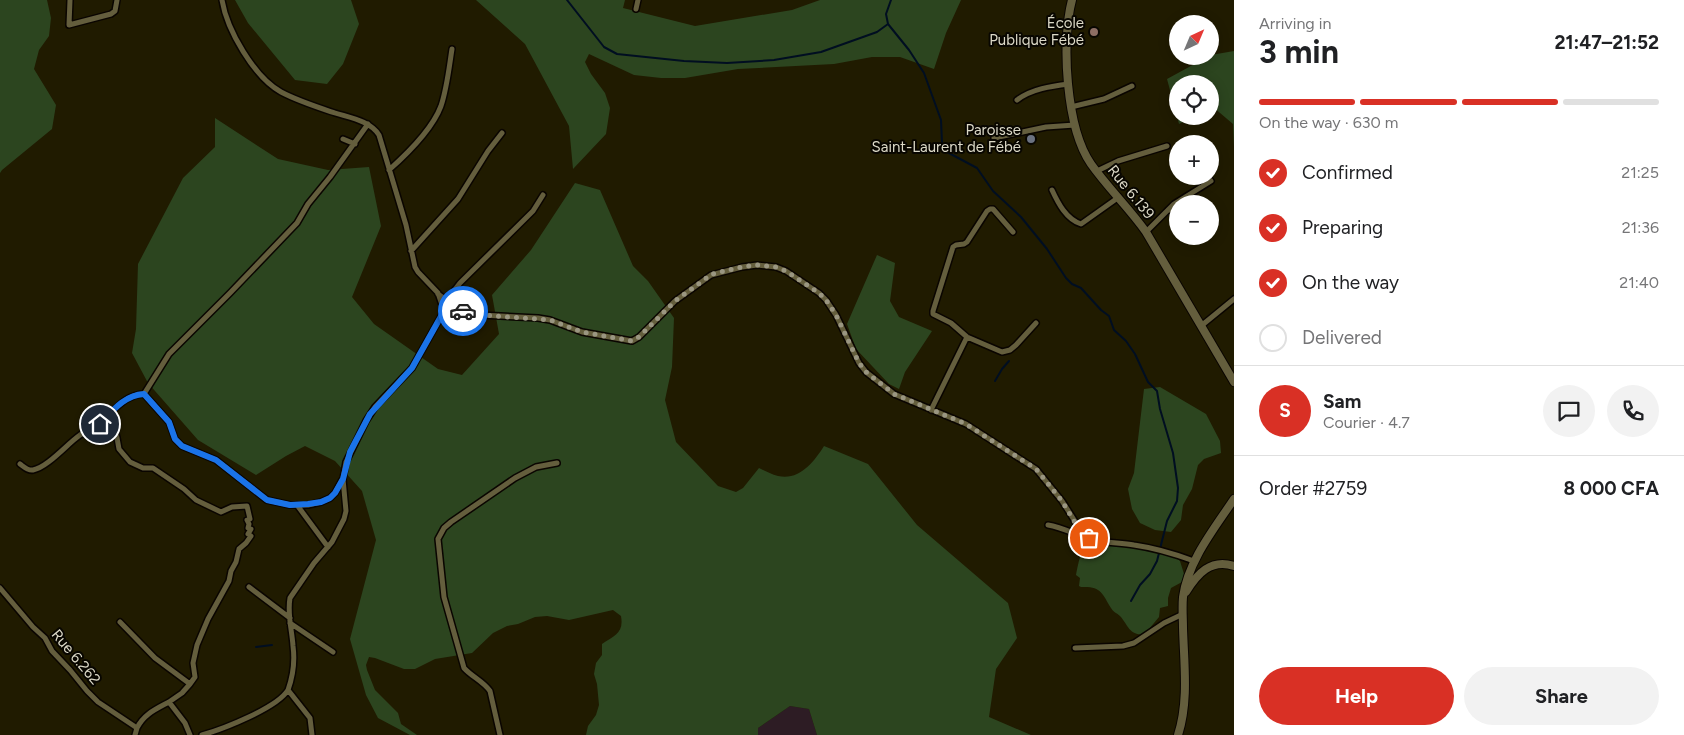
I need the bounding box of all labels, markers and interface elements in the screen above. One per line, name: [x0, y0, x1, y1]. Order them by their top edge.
place label: École Publique Fébé: [989, 14, 1084, 49]
text: Arriving in: [1259, 14, 1331, 33]
north arrow: [1169, 15, 1219, 65]
map controls: [1169, 15, 1219, 245]
marker: École Publique Fébé: [1088, 26, 1100, 38]
text: 21:47–21:52: [1554, 31, 1659, 54]
text: 3 min: [1259, 33, 1339, 71]
button: locate: [1169, 75, 1219, 125]
text: On the way · 630 m: [1259, 113, 1398, 132]
place label: Paroisse Saint-Laurent de Fébé: [872, 121, 1021, 156]
marker: Paroisse Saint-Laurent de Fébé: [1025, 133, 1037, 145]
button: +: [1169, 135, 1219, 185]
icon: check: [1259, 159, 1287, 187]
street label: Rue 6.139: [1104, 161, 1158, 223]
text: Confirmed: [1302, 161, 1393, 184]
text: 21:25: [1621, 163, 1659, 182]
button: −: [1169, 195, 1219, 245]
icon: check: [1259, 214, 1287, 242]
text: Preparing: [1302, 216, 1383, 239]
text: 21:36: [1622, 218, 1659, 237]
icon: check: [1259, 269, 1287, 297]
text: On the way: [1302, 271, 1399, 294]
text: 21:40: [1619, 273, 1659, 292]
courier: [438, 286, 488, 336]
icon: car: [449, 297, 477, 325]
text: Delivered: [1302, 326, 1382, 349]
button: chat: [1543, 385, 1595, 437]
button: phone: [1607, 385, 1659, 437]
text: Sam: [1323, 390, 1361, 413]
text: S: [1279, 399, 1291, 422]
pin: [79, 403, 121, 445]
icon: home: [86, 410, 114, 438]
text: Courier · 4.7: [1323, 413, 1410, 432]
text: Order #2759: [1259, 477, 1367, 500]
text: 8 000 CFA: [1564, 477, 1659, 500]
pin: [1068, 517, 1110, 559]
icon: bag: [1075, 524, 1103, 552]
street label: Rue 6.262: [48, 626, 104, 688]
button: Help: [1259, 667, 1454, 725]
button: Share: [1464, 667, 1659, 725]

